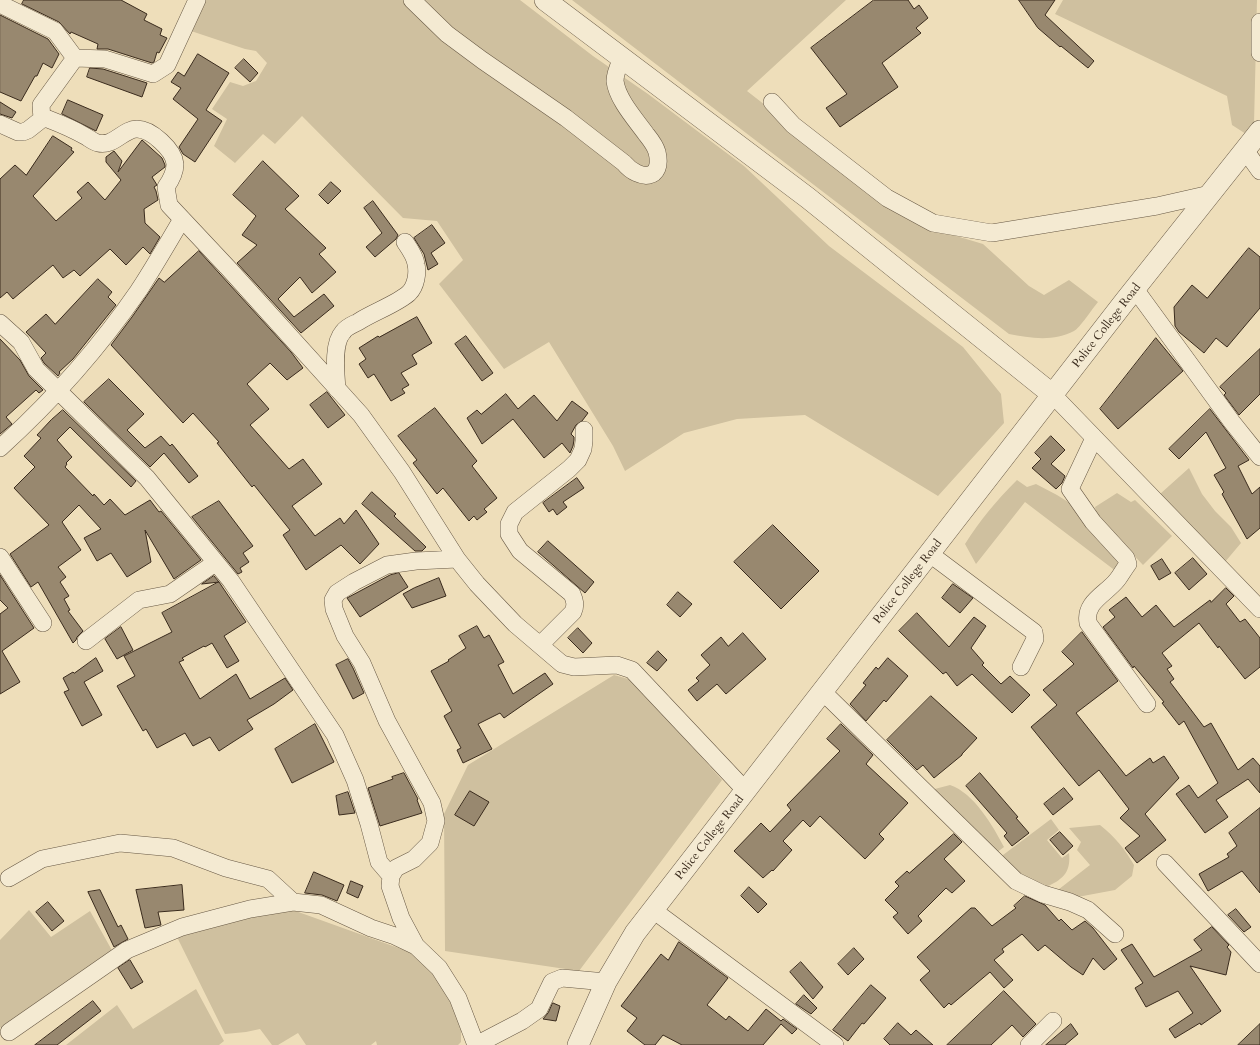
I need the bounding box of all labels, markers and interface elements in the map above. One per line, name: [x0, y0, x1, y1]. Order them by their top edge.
street label: Police College Road: [1070, 281, 1144, 371]
street label: Police College Road: [871, 537, 945, 627]
street label: Police College Road: [673, 793, 747, 883]

